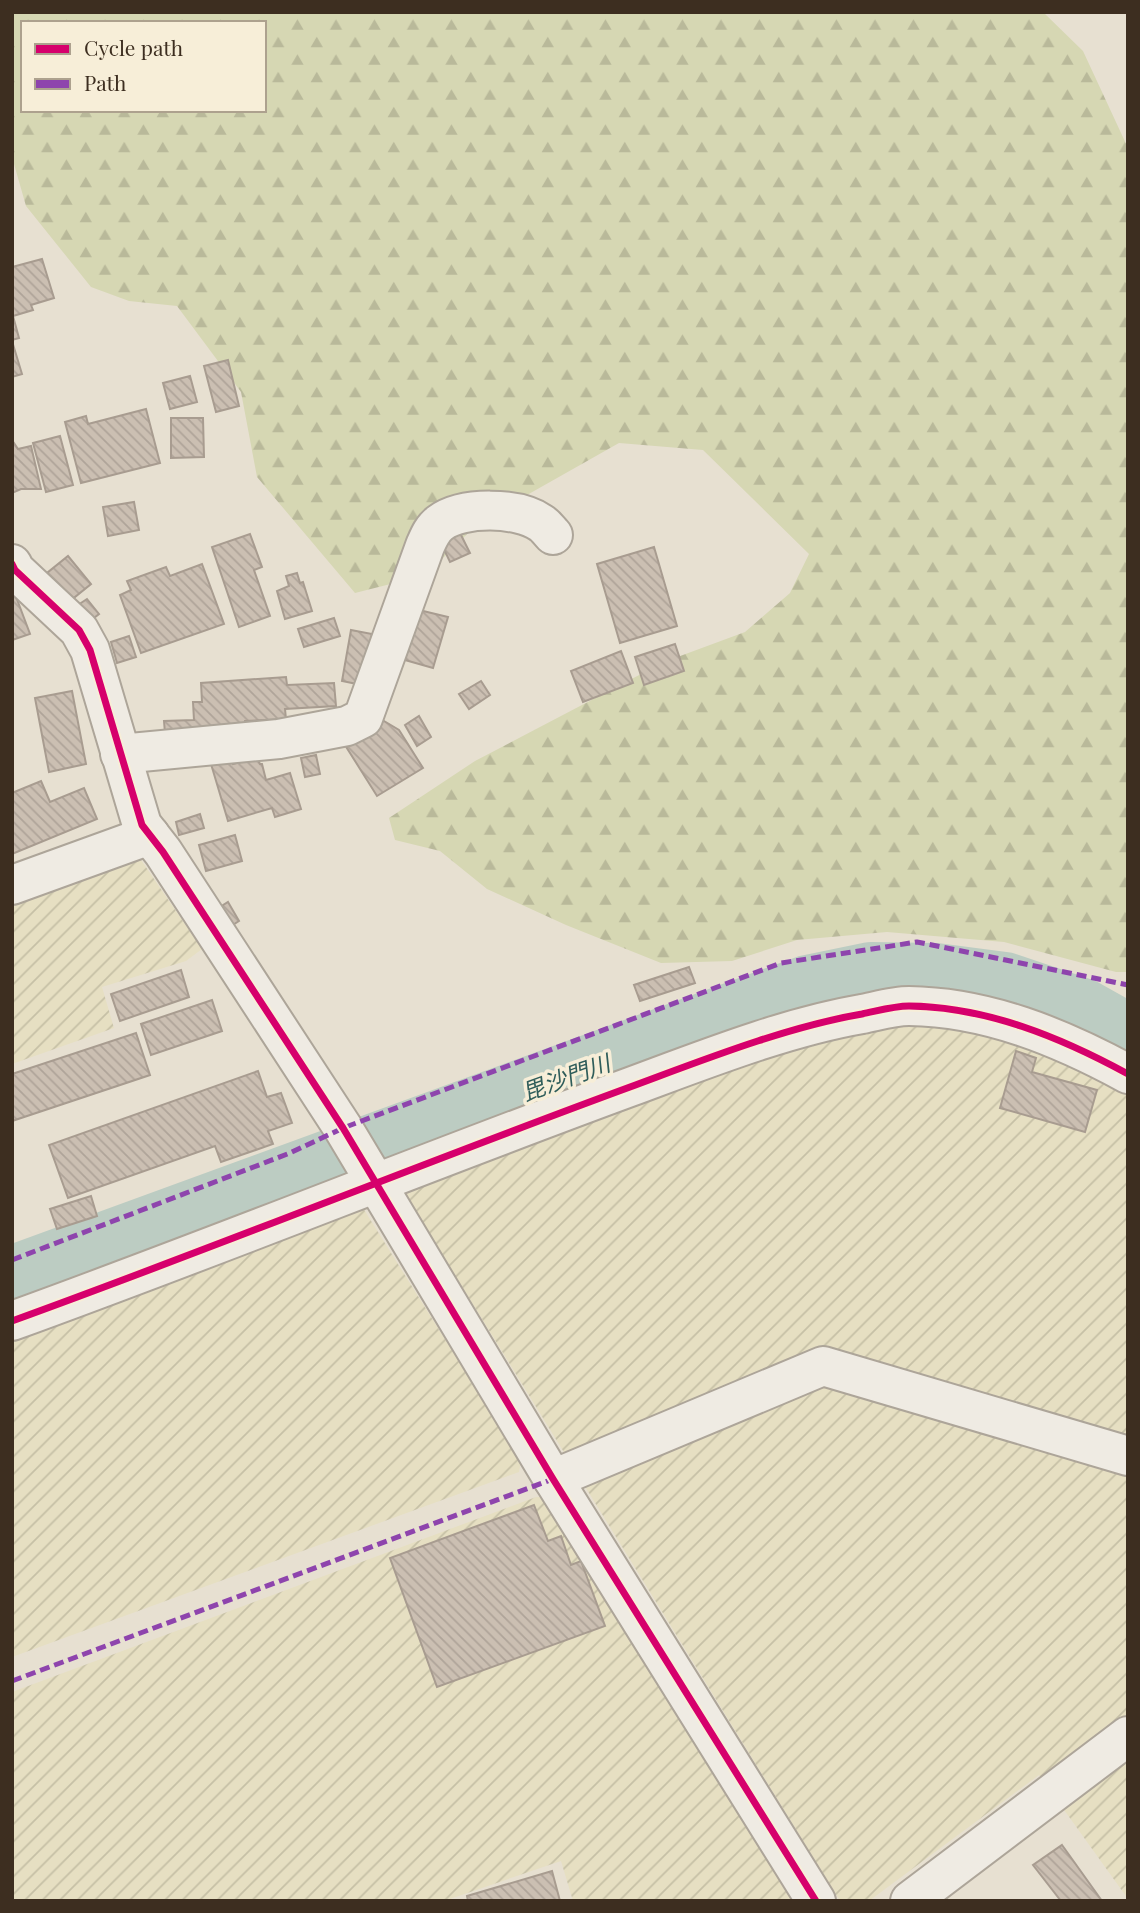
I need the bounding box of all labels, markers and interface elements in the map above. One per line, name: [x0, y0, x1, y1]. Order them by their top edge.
legend: [21, 21, 266, 112]
text: Cycle path: [84, 33, 184, 61]
text: Path: [84, 68, 127, 96]
water label: 毘沙門川: [517, 1045, 617, 1107]

